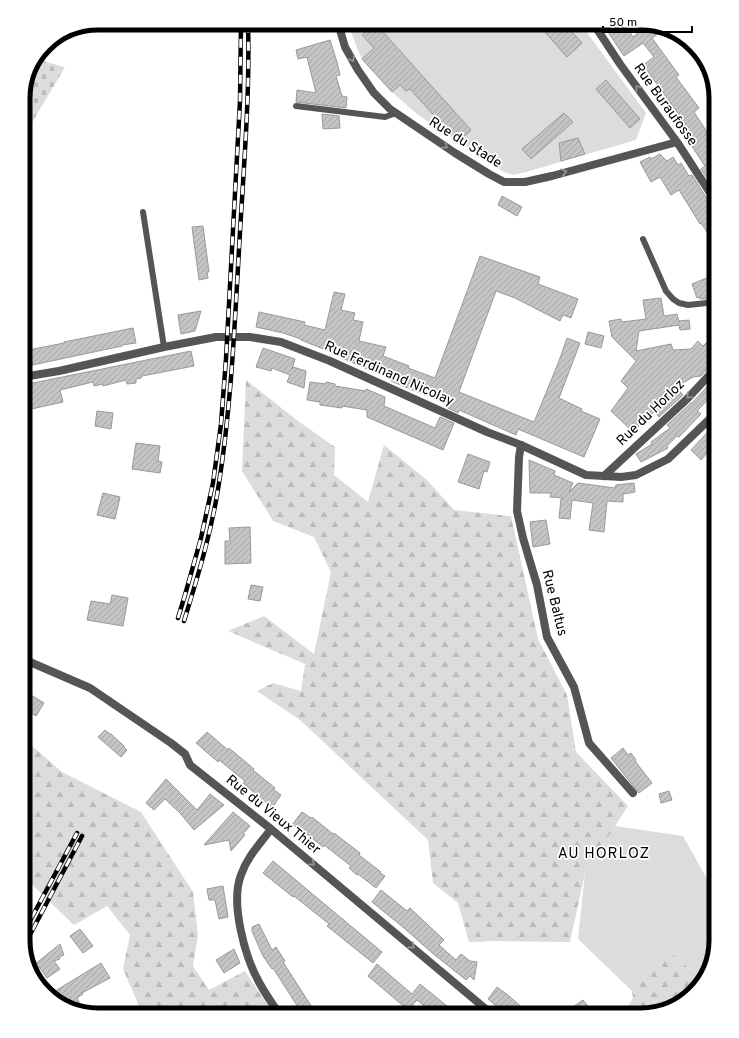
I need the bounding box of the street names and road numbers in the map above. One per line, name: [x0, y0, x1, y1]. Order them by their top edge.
street label: Rue Buraufosse: [629, 60, 701, 150]
street label: Rue du Stade: [425, 114, 505, 172]
street label: Rue Ferdinand Nicolay: [321, 338, 457, 410]
street label: Rue du Horloz: [613, 376, 689, 450]
street label: Rue Baltus: [538, 568, 570, 638]
street label: Rue du Vieux Thier: [222, 772, 324, 859]

